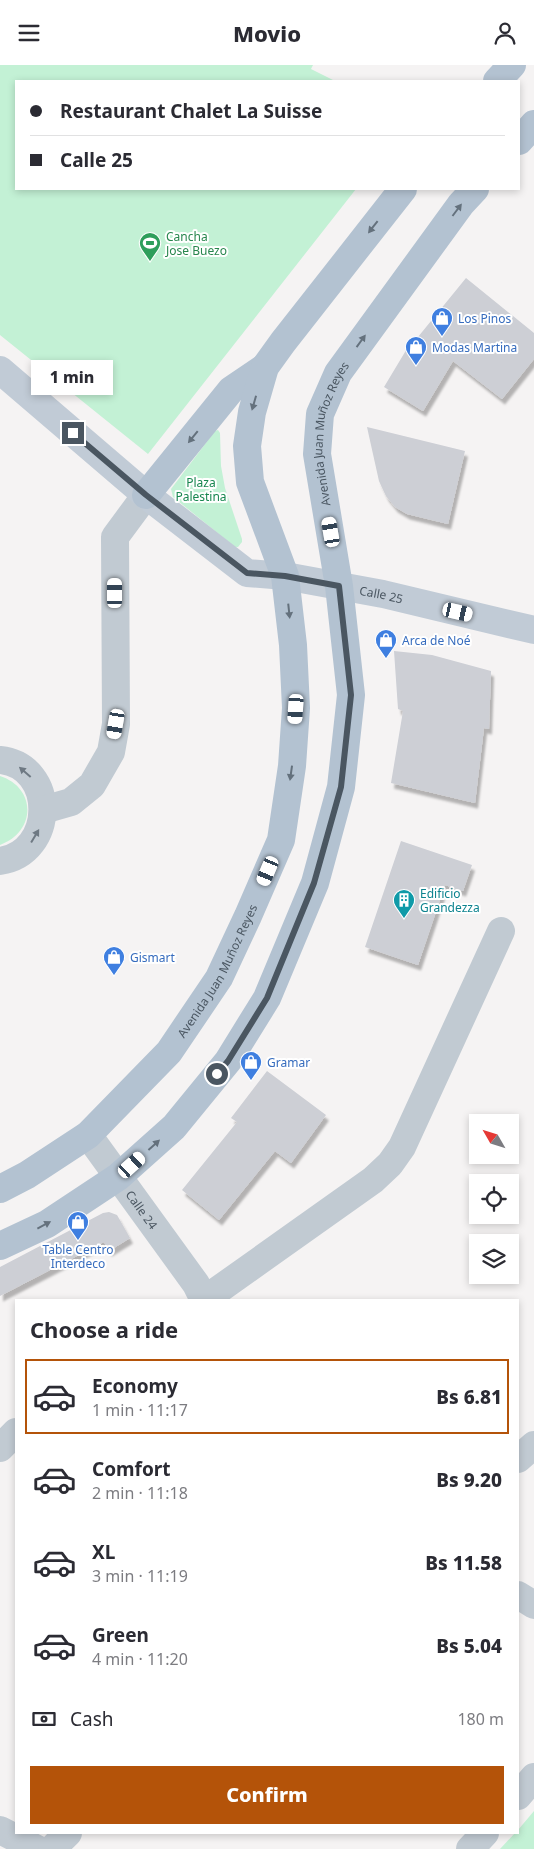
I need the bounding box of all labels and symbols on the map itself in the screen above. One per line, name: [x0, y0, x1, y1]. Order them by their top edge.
one-way arrow: [452, 203, 462, 217]
one-way arrow: [368, 220, 379, 233]
place label: Cancha Jose Buezo: [165, 228, 227, 259]
sports icon: Cancha Jose Buezo: [138, 231, 162, 262]
shop icon: Los Pinos: [430, 306, 454, 337]
place label: Los Pinos: [458, 310, 511, 327]
one-way arrow: [356, 334, 366, 348]
shop icon: Modas Martina: [404, 335, 428, 366]
place label: Modas Martina: [432, 339, 517, 356]
street label: Avenida Juan Muñoz Reyes: [308, 357, 353, 508]
callout: 1 min: [32, 361, 114, 395]
one-way arrow: [250, 396, 258, 411]
route end: [62, 422, 84, 444]
one-way arrow: [188, 430, 199, 443]
park label: Plaza Palestina: [175, 474, 227, 505]
car: [321, 516, 340, 548]
car: [107, 578, 122, 608]
street label: Calle 25: [358, 581, 405, 607]
car: [441, 601, 474, 623]
one-way arrow: [285, 603, 293, 619]
shop icon: Arca de Noé: [374, 628, 398, 659]
place label: Arca de Noé: [402, 632, 471, 649]
car: [287, 694, 304, 724]
car: [106, 708, 125, 740]
one-way arrow: [18, 766, 31, 777]
one-way arrow: [287, 766, 295, 782]
one-way arrow: [30, 830, 40, 843]
car: [255, 854, 280, 888]
place label: Edificio Grandezza: [420, 885, 480, 916]
building icon: Edificio Grandezza: [392, 888, 416, 919]
street label: Avenida Juan Muñoz Reyes: [173, 901, 261, 1041]
shop icon: Gismart: [102, 945, 126, 976]
place label: Gismart: [130, 949, 175, 966]
shop icon: Gramar: [239, 1050, 263, 1081]
place label: Gramar: [267, 1054, 310, 1071]
route start: [206, 1063, 228, 1085]
north arrow: [469, 1114, 519, 1164]
one-way arrow: [148, 1139, 160, 1151]
car: [115, 1149, 148, 1181]
street label: Calle 24: [122, 1187, 162, 1232]
shop icon: Table Centro Interdeco: [66, 1210, 90, 1241]
one-way arrow: [37, 1221, 51, 1229]
place label: Table Centro Interdeco: [43, 1241, 113, 1272]

